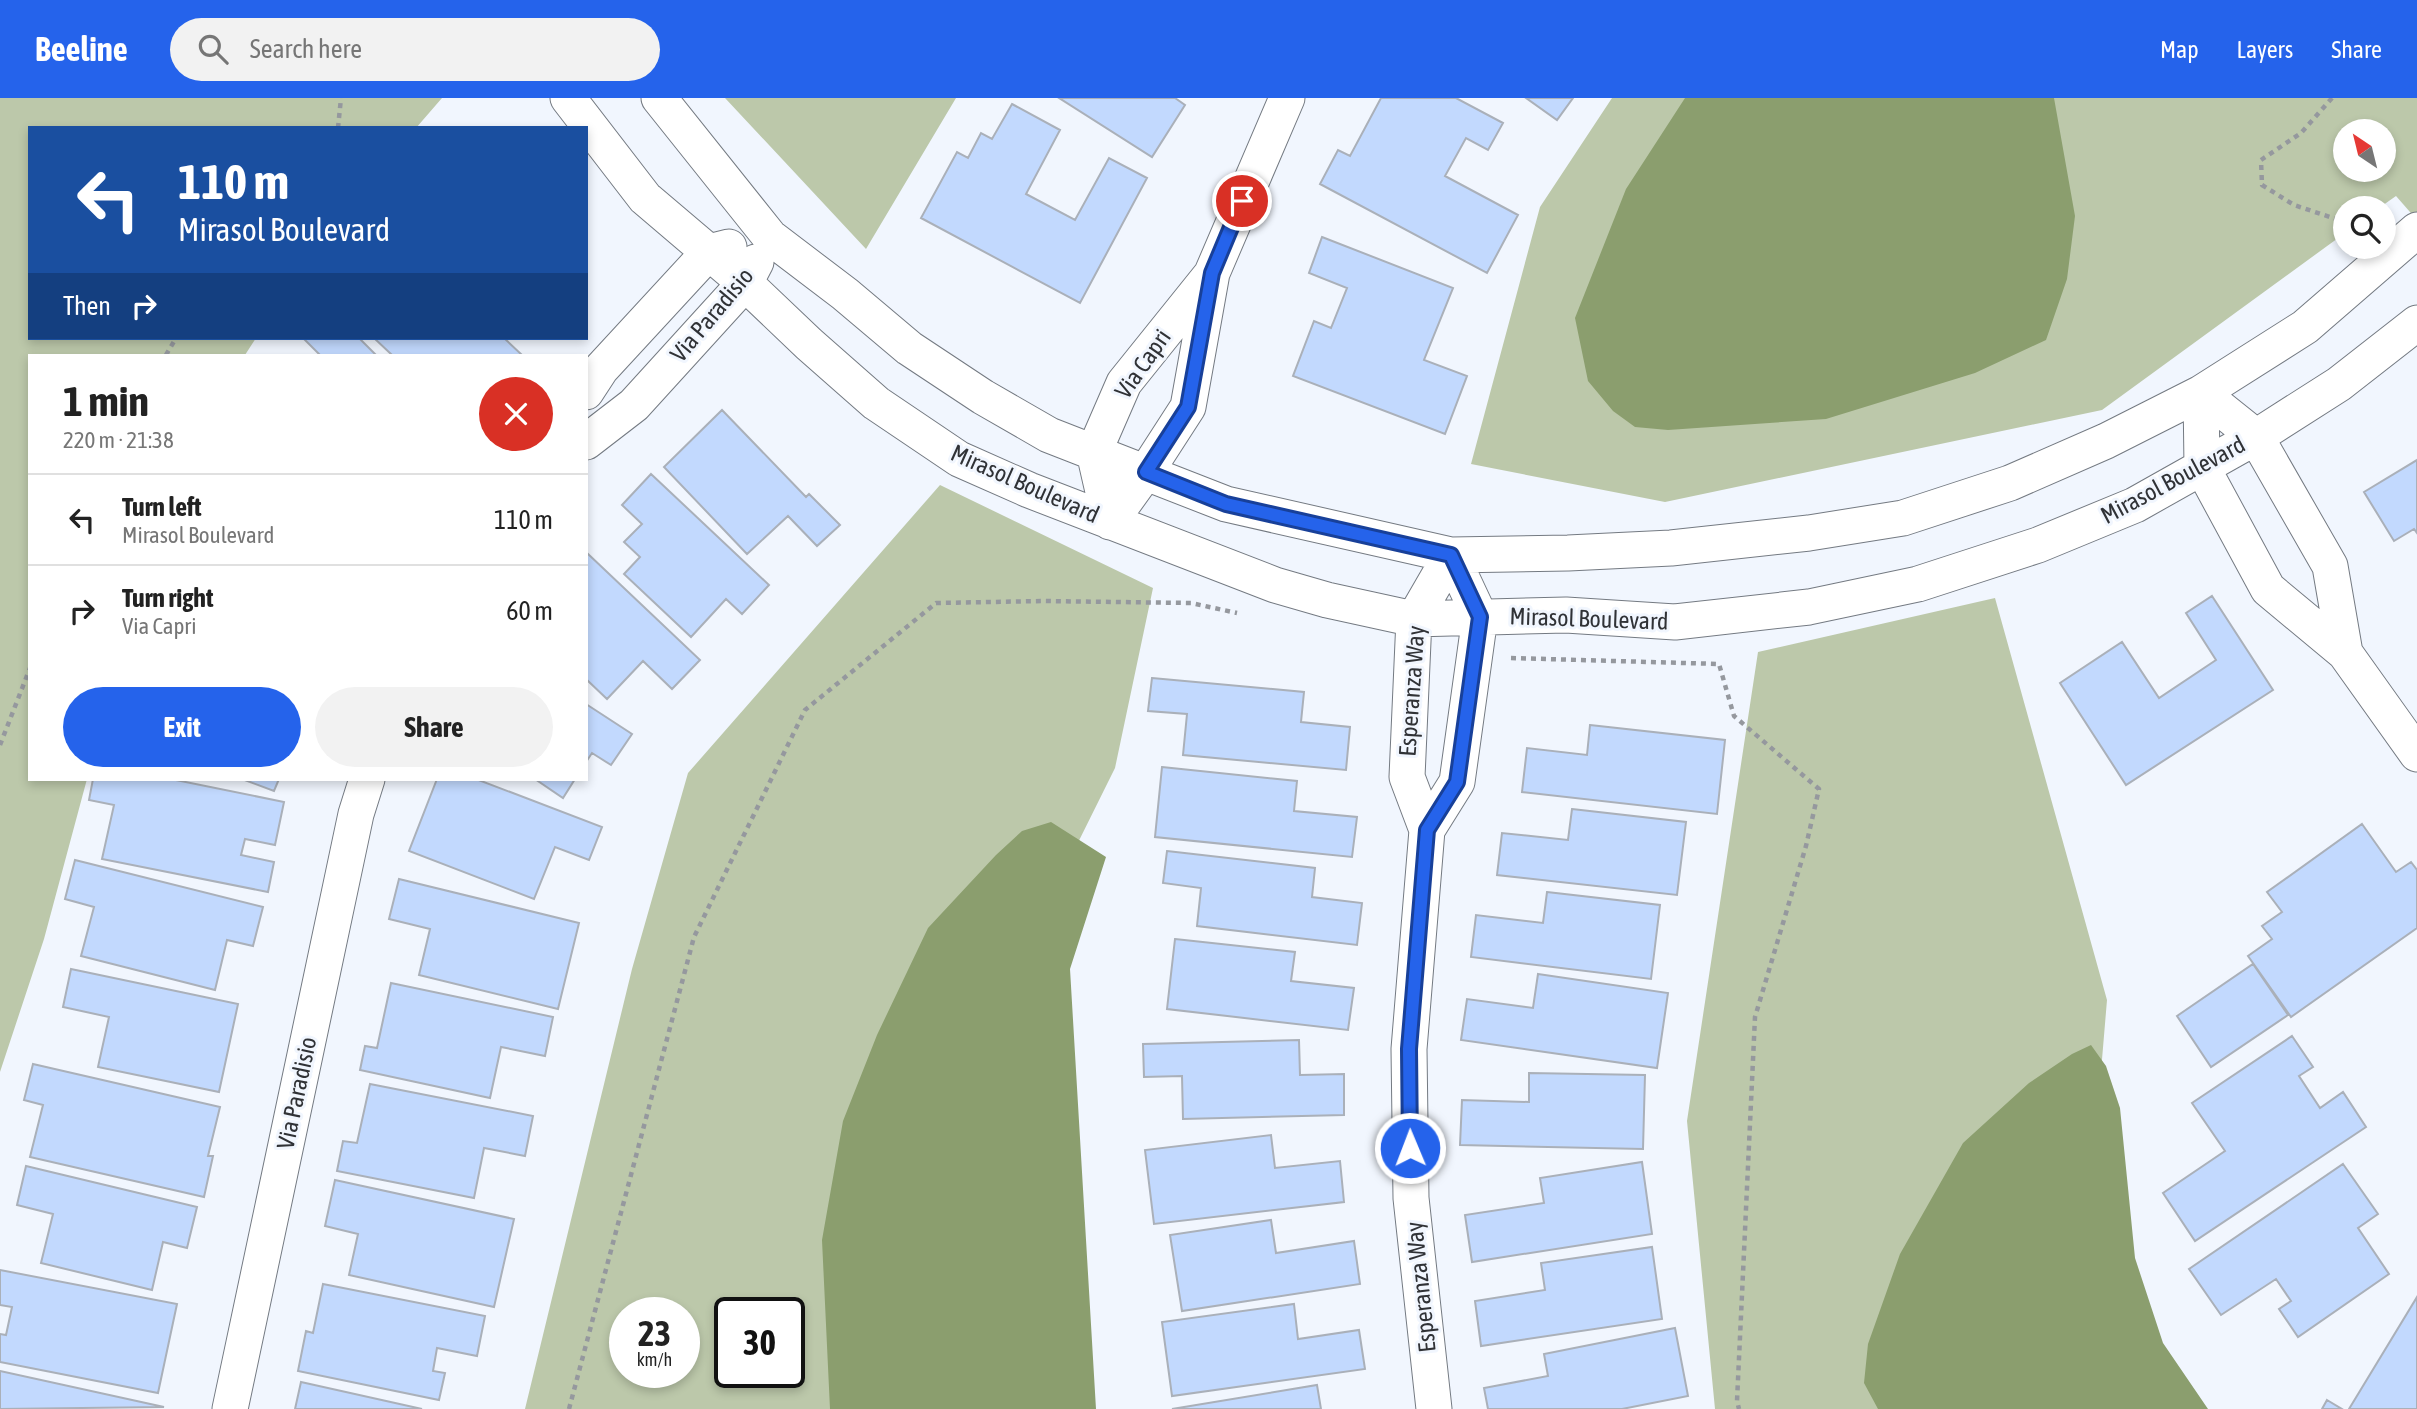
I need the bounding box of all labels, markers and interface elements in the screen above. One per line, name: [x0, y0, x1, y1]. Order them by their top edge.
search box: [170, 18, 660, 81]
text: Beeline: [35, 30, 128, 68]
icon: search: [194, 30, 232, 68]
text: Search here: [250, 34, 362, 64]
text: Map: [2160, 36, 2199, 63]
text: Layers: [2237, 36, 2293, 63]
text: Share: [2331, 36, 2382, 63]
north arrow: [2333, 119, 2396, 182]
map controls: [2333, 119, 2396, 259]
text: 110 m: [178, 153, 289, 209]
icon: left: [63, 154, 154, 245]
pin: [1212, 171, 1272, 231]
icon: arrive: [1223, 182, 1261, 220]
button: search: [2333, 196, 2396, 259]
text: Mirasol Boulevard: [178, 211, 390, 248]
street label: Via Paradisio: [665, 262, 759, 367]
icon: right: [125, 287, 163, 325]
text: Then: [63, 291, 111, 321]
street label: Via Capri: [1109, 324, 1176, 403]
text: 1 min: [63, 377, 149, 425]
button: close: [479, 377, 553, 451]
text: 220 m · 21:38: [63, 427, 174, 453]
street label: Mirasol Boulevard: [2096, 430, 2249, 529]
street label: Mirasol Boulevard: [947, 439, 1103, 528]
text: Turn left: [122, 492, 202, 522]
icon: left: [63, 501, 101, 539]
text: 110 m: [494, 505, 553, 535]
text: Mirasol Boulevard: [122, 522, 274, 548]
text: Turn right: [122, 583, 213, 613]
icon: right: [63, 592, 101, 630]
text: 60 m: [506, 596, 553, 626]
street label: Mirasol Boulevard: [1509, 602, 1669, 635]
text: Via Capri: [122, 613, 196, 639]
street label: Esperanza Way: [1393, 624, 1430, 757]
button: Exit: [63, 687, 301, 767]
button: Share: [315, 687, 553, 767]
street label: Via Paradisio: [271, 1034, 322, 1152]
position arrow: [1373, 1111, 1447, 1185]
street label: Esperanza Way: [1400, 1220, 1441, 1354]
speed limit sign: 30: [714, 1297, 805, 1388]
text: 23: [638, 1313, 671, 1353]
text: km/h: [637, 1349, 672, 1370]

